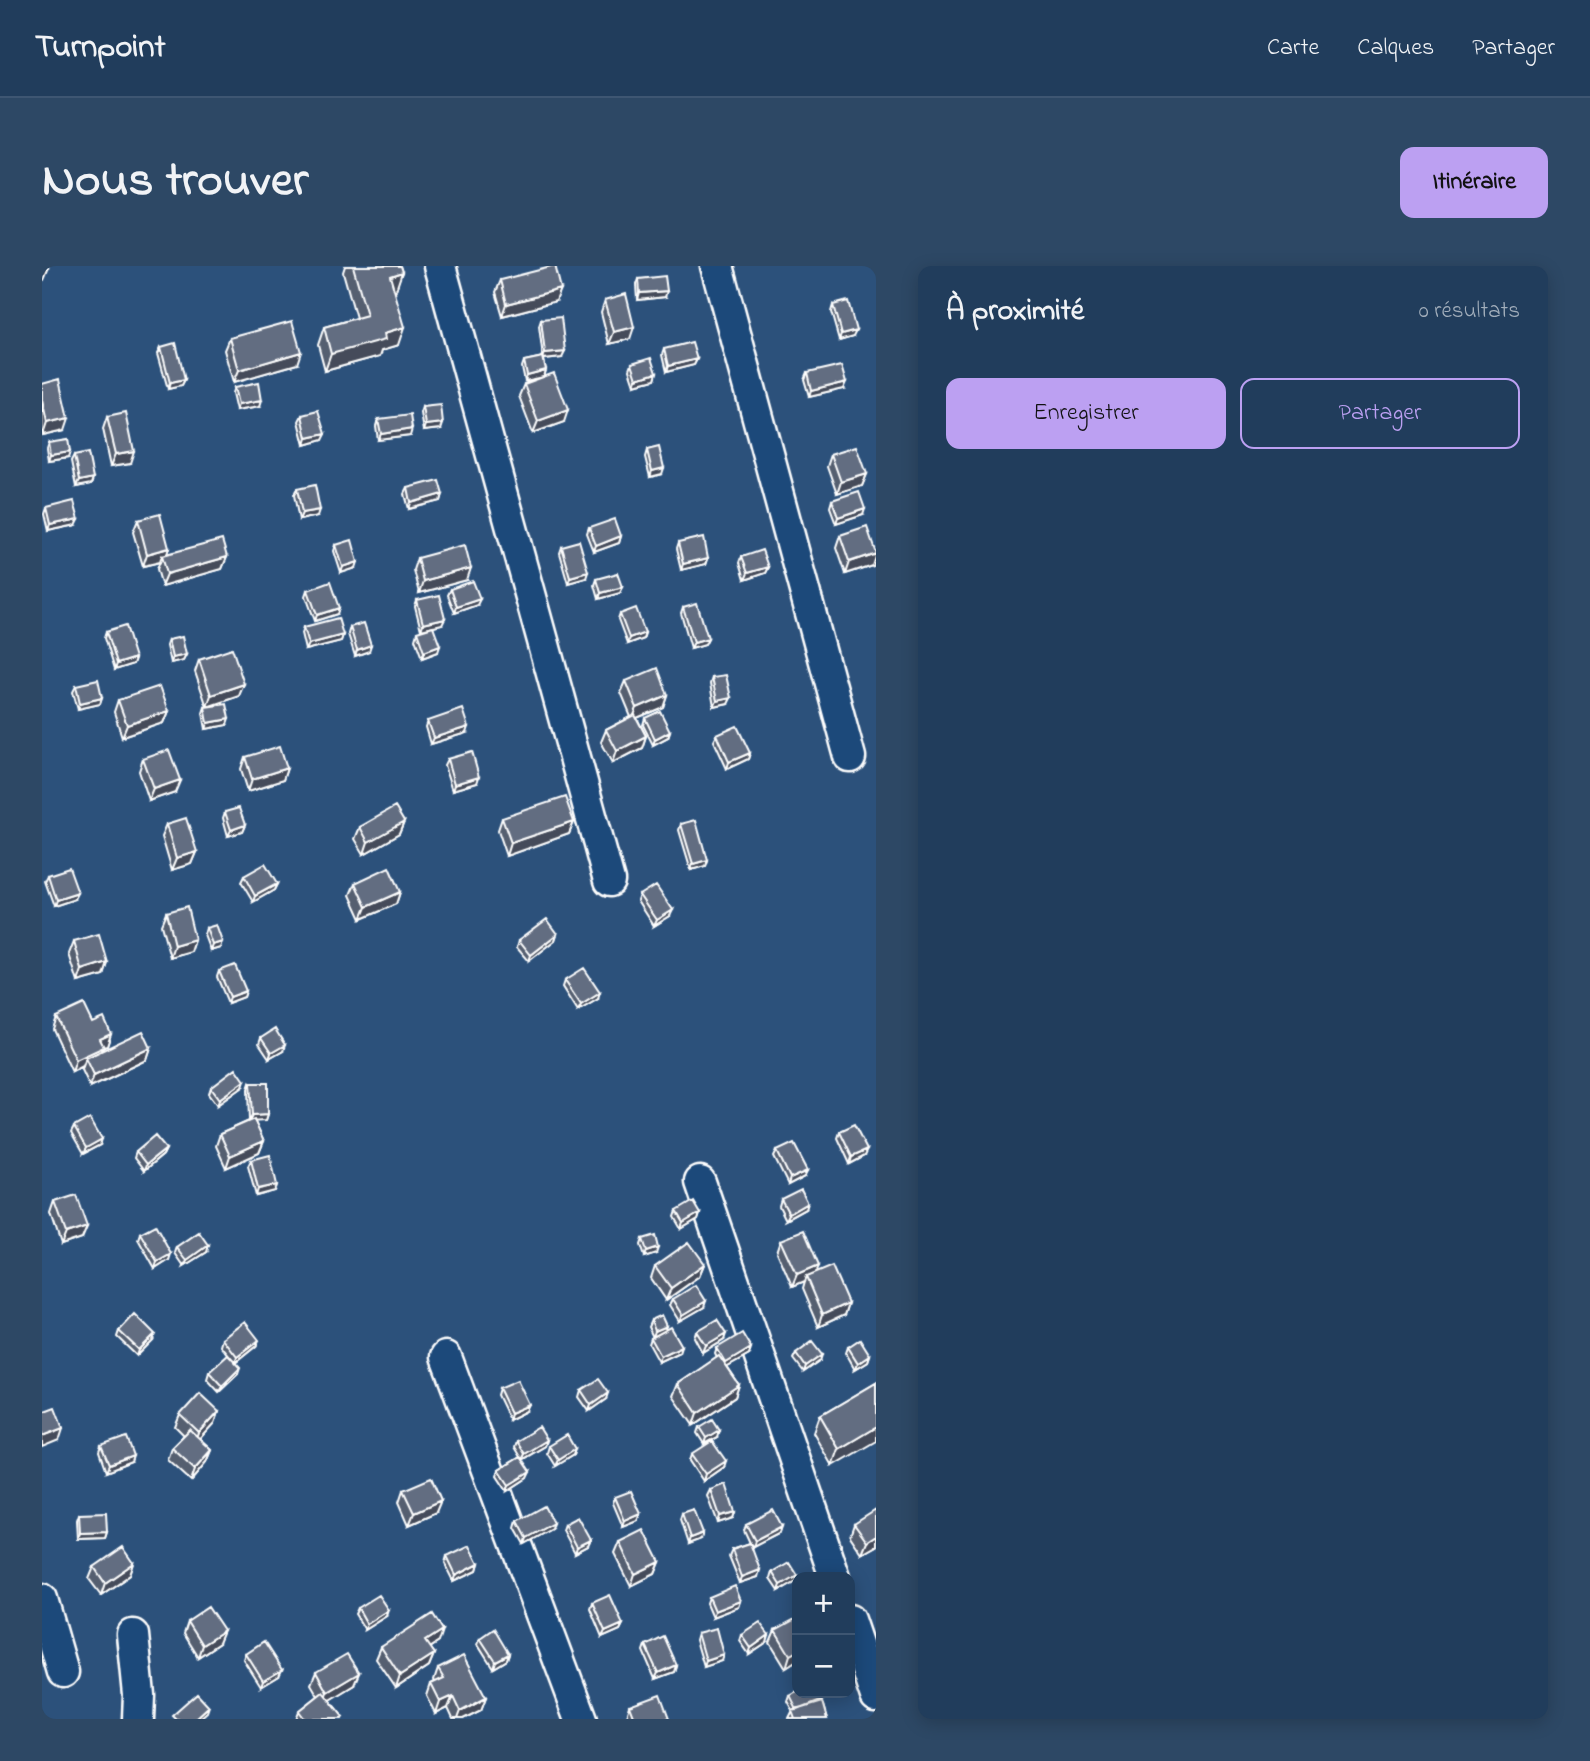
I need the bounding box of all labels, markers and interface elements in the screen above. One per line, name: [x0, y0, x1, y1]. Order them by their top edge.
text: Turnpoint: [35, 24, 166, 72]
text: Carte: [1267, 31, 1319, 66]
text: Calques: [1357, 31, 1434, 66]
text: Partager: [1472, 31, 1555, 66]
text: Nous trouver: [42, 146, 308, 218]
button: Itinéraire: [1400, 147, 1548, 218]
text: À proximité: [946, 290, 1084, 334]
text: 0 résultats: [1419, 295, 1520, 328]
button: Enregistrer: [946, 378, 1226, 449]
button: Partager: [1240, 378, 1520, 449]
map controls: [792, 1572, 855, 1698]
button: +: [792, 1572, 855, 1635]
button: −: [792, 1635, 855, 1698]

